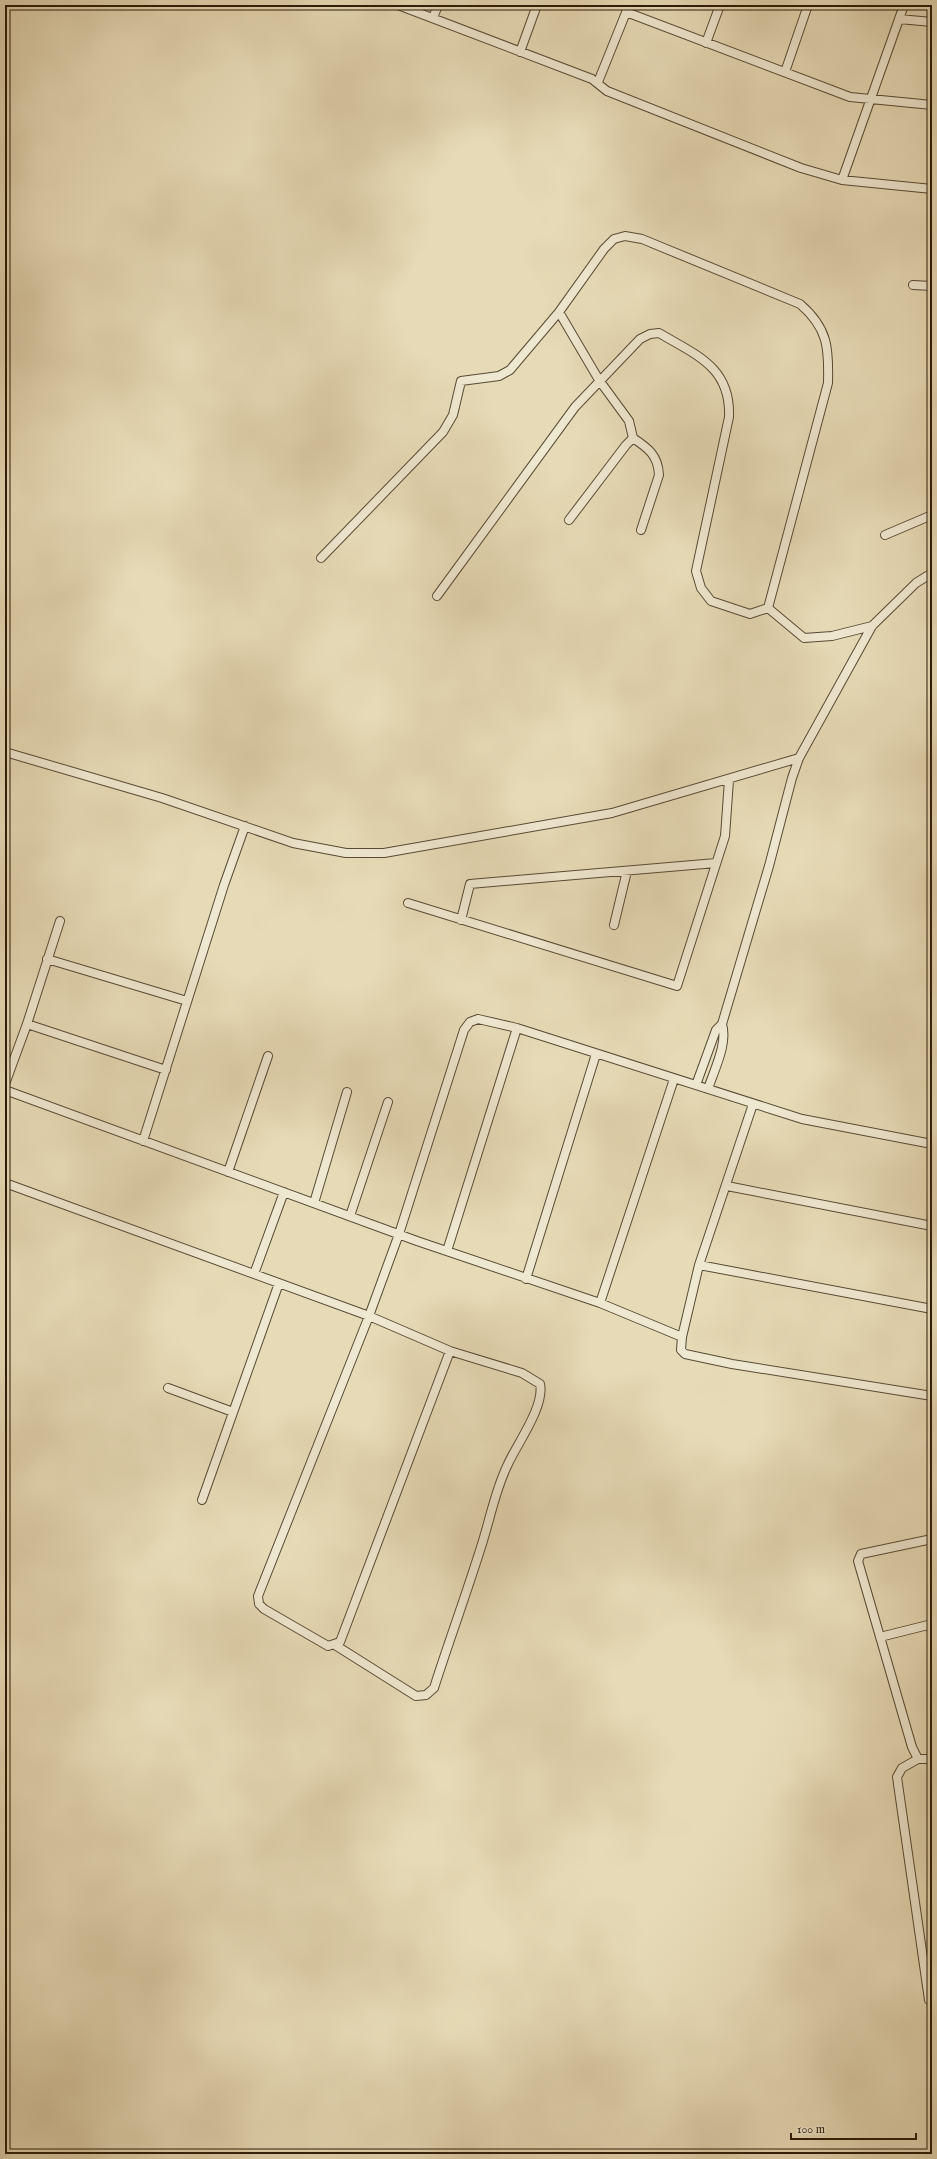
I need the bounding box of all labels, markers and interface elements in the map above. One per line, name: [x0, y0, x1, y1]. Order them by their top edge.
scale bar: [791, 2115, 916, 2141]
text: 100 m: [797, 2122, 825, 2137]

